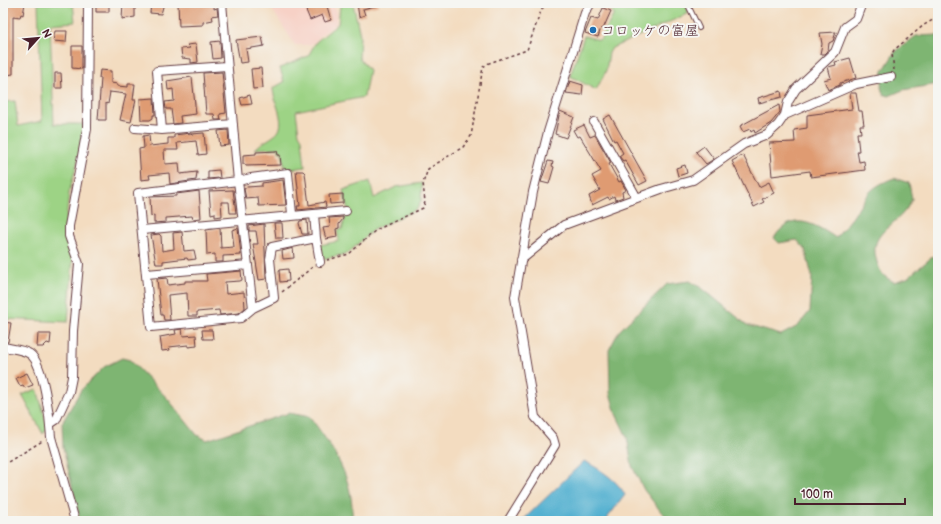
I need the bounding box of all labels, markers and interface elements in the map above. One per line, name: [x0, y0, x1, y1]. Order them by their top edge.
north arrow: [18, 18, 58, 58]
place label: コロッケの富屋: [601, 22, 699, 39]
marker: コロッケの富屋: [588, 25, 598, 35]
text: N: [39, 27, 54, 40]
scale bar: [795, 480, 905, 506]
text: 100 m: [801, 487, 833, 502]

